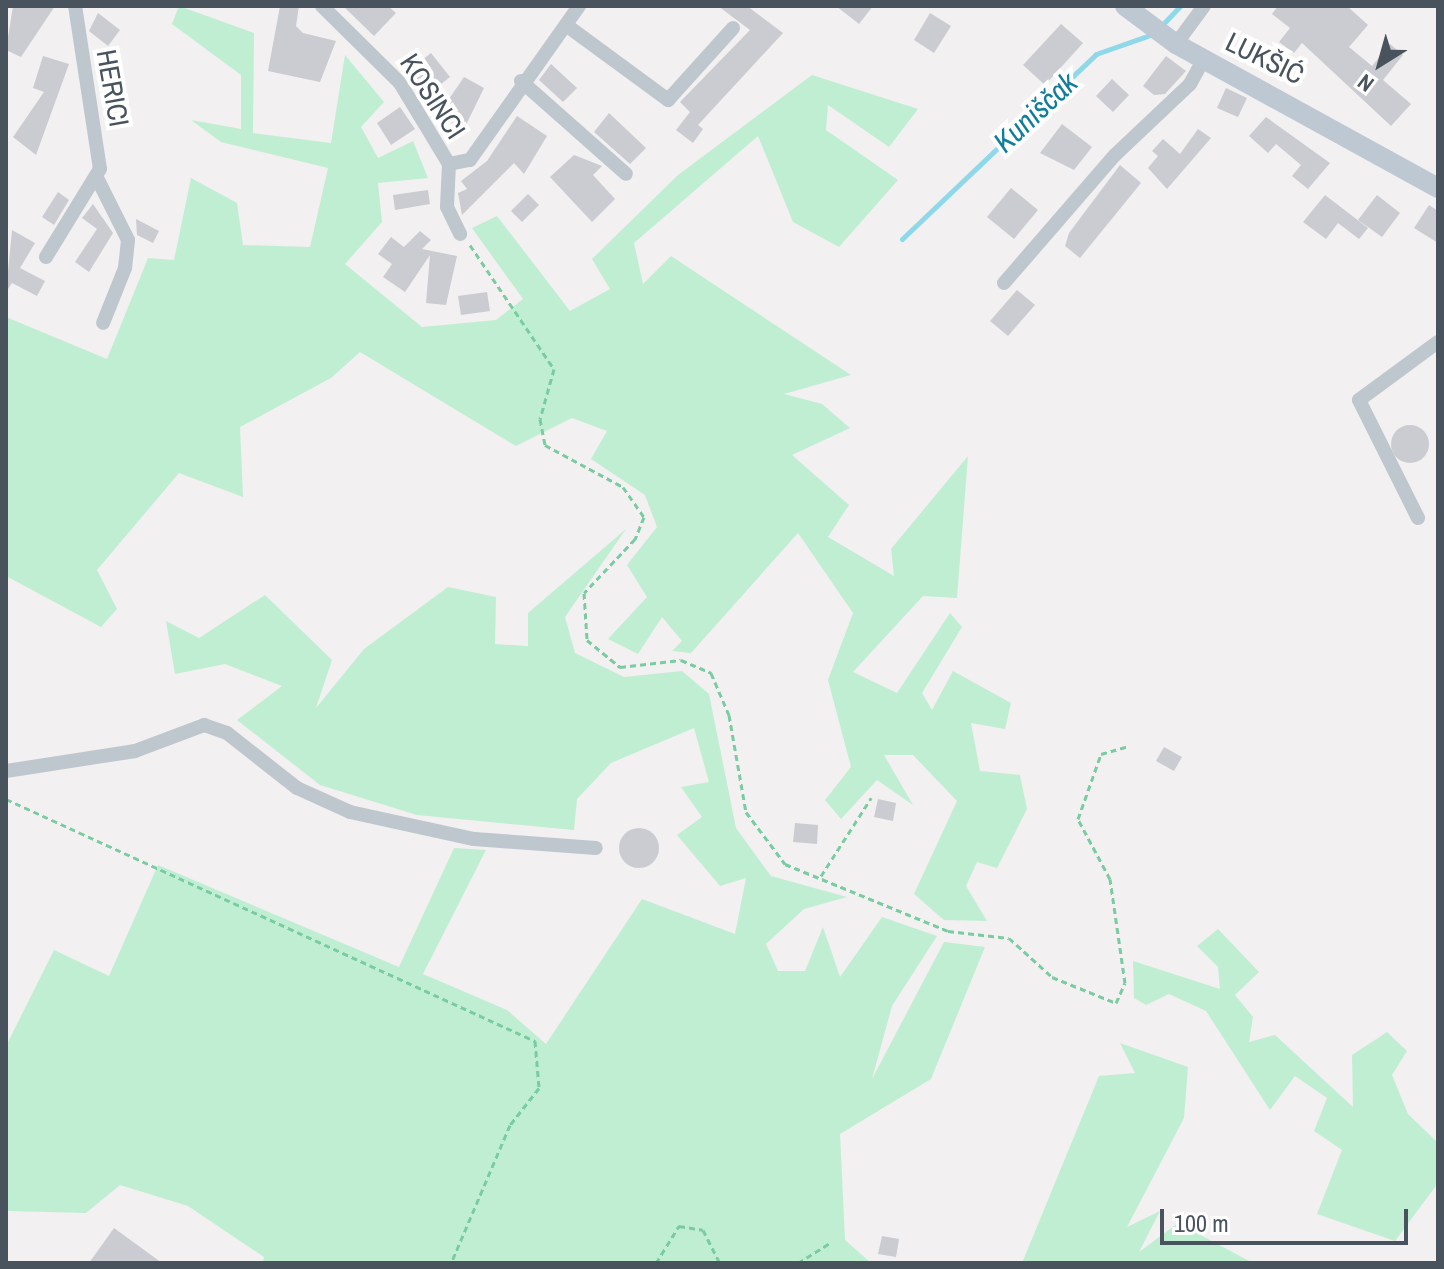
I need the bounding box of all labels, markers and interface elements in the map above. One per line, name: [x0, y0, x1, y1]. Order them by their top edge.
north arrow: [1340, 24, 1420, 104]
street label: LUKŠIĆ: [1220, 25, 1310, 91]
street label: HERICI: [90, 47, 136, 129]
street label: KOSINCI: [393, 47, 473, 145]
water label: Kuniščak: [986, 64, 1084, 160]
text: N: [1351, 67, 1380, 99]
scale bar: [1164, 1193, 1412, 1243]
text: 100 m: [1174, 1207, 1229, 1239]

